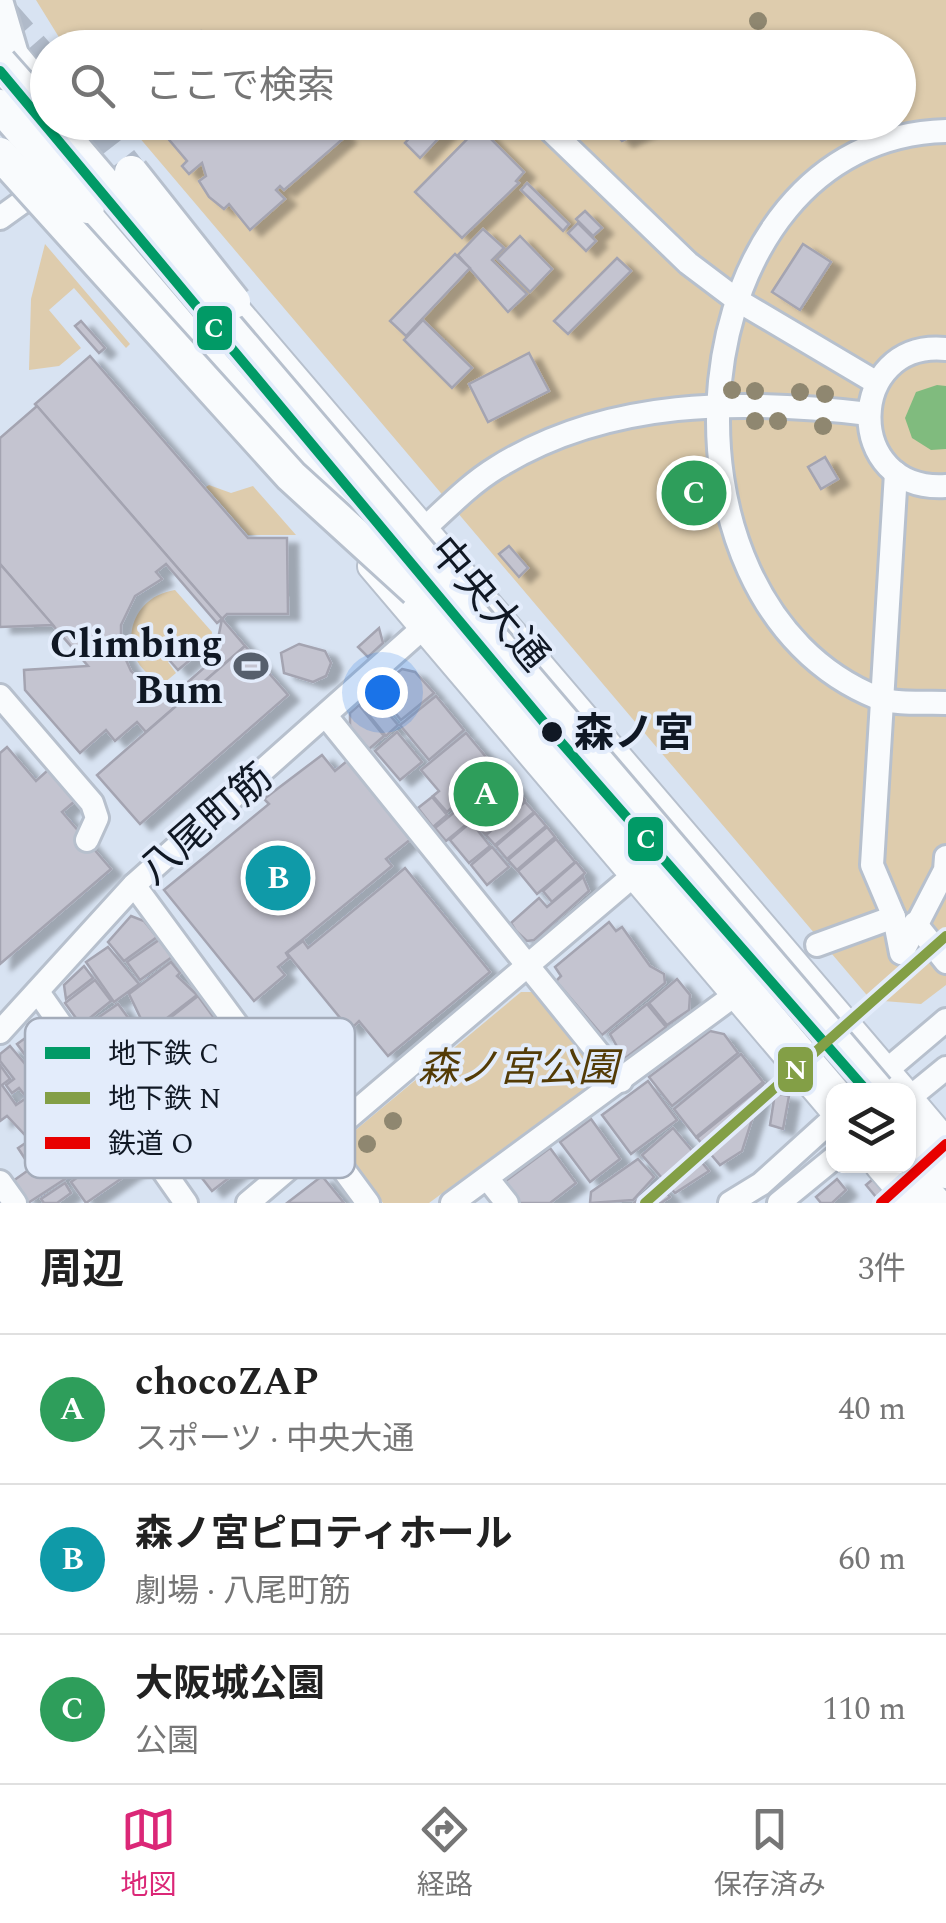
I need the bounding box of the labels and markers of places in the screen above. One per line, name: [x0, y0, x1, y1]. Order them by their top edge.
pin: C: [662, 456, 726, 530]
place label: Climbing Bum: [50, 615, 223, 722]
sports icon: Climbing Bum: [232, 647, 270, 685]
place label: 森ノ宮: [574, 704, 694, 765]
marker: 森ノ宮: [539, 719, 565, 745]
pin: A: [454, 756, 518, 832]
pin: B: [246, 840, 310, 916]

